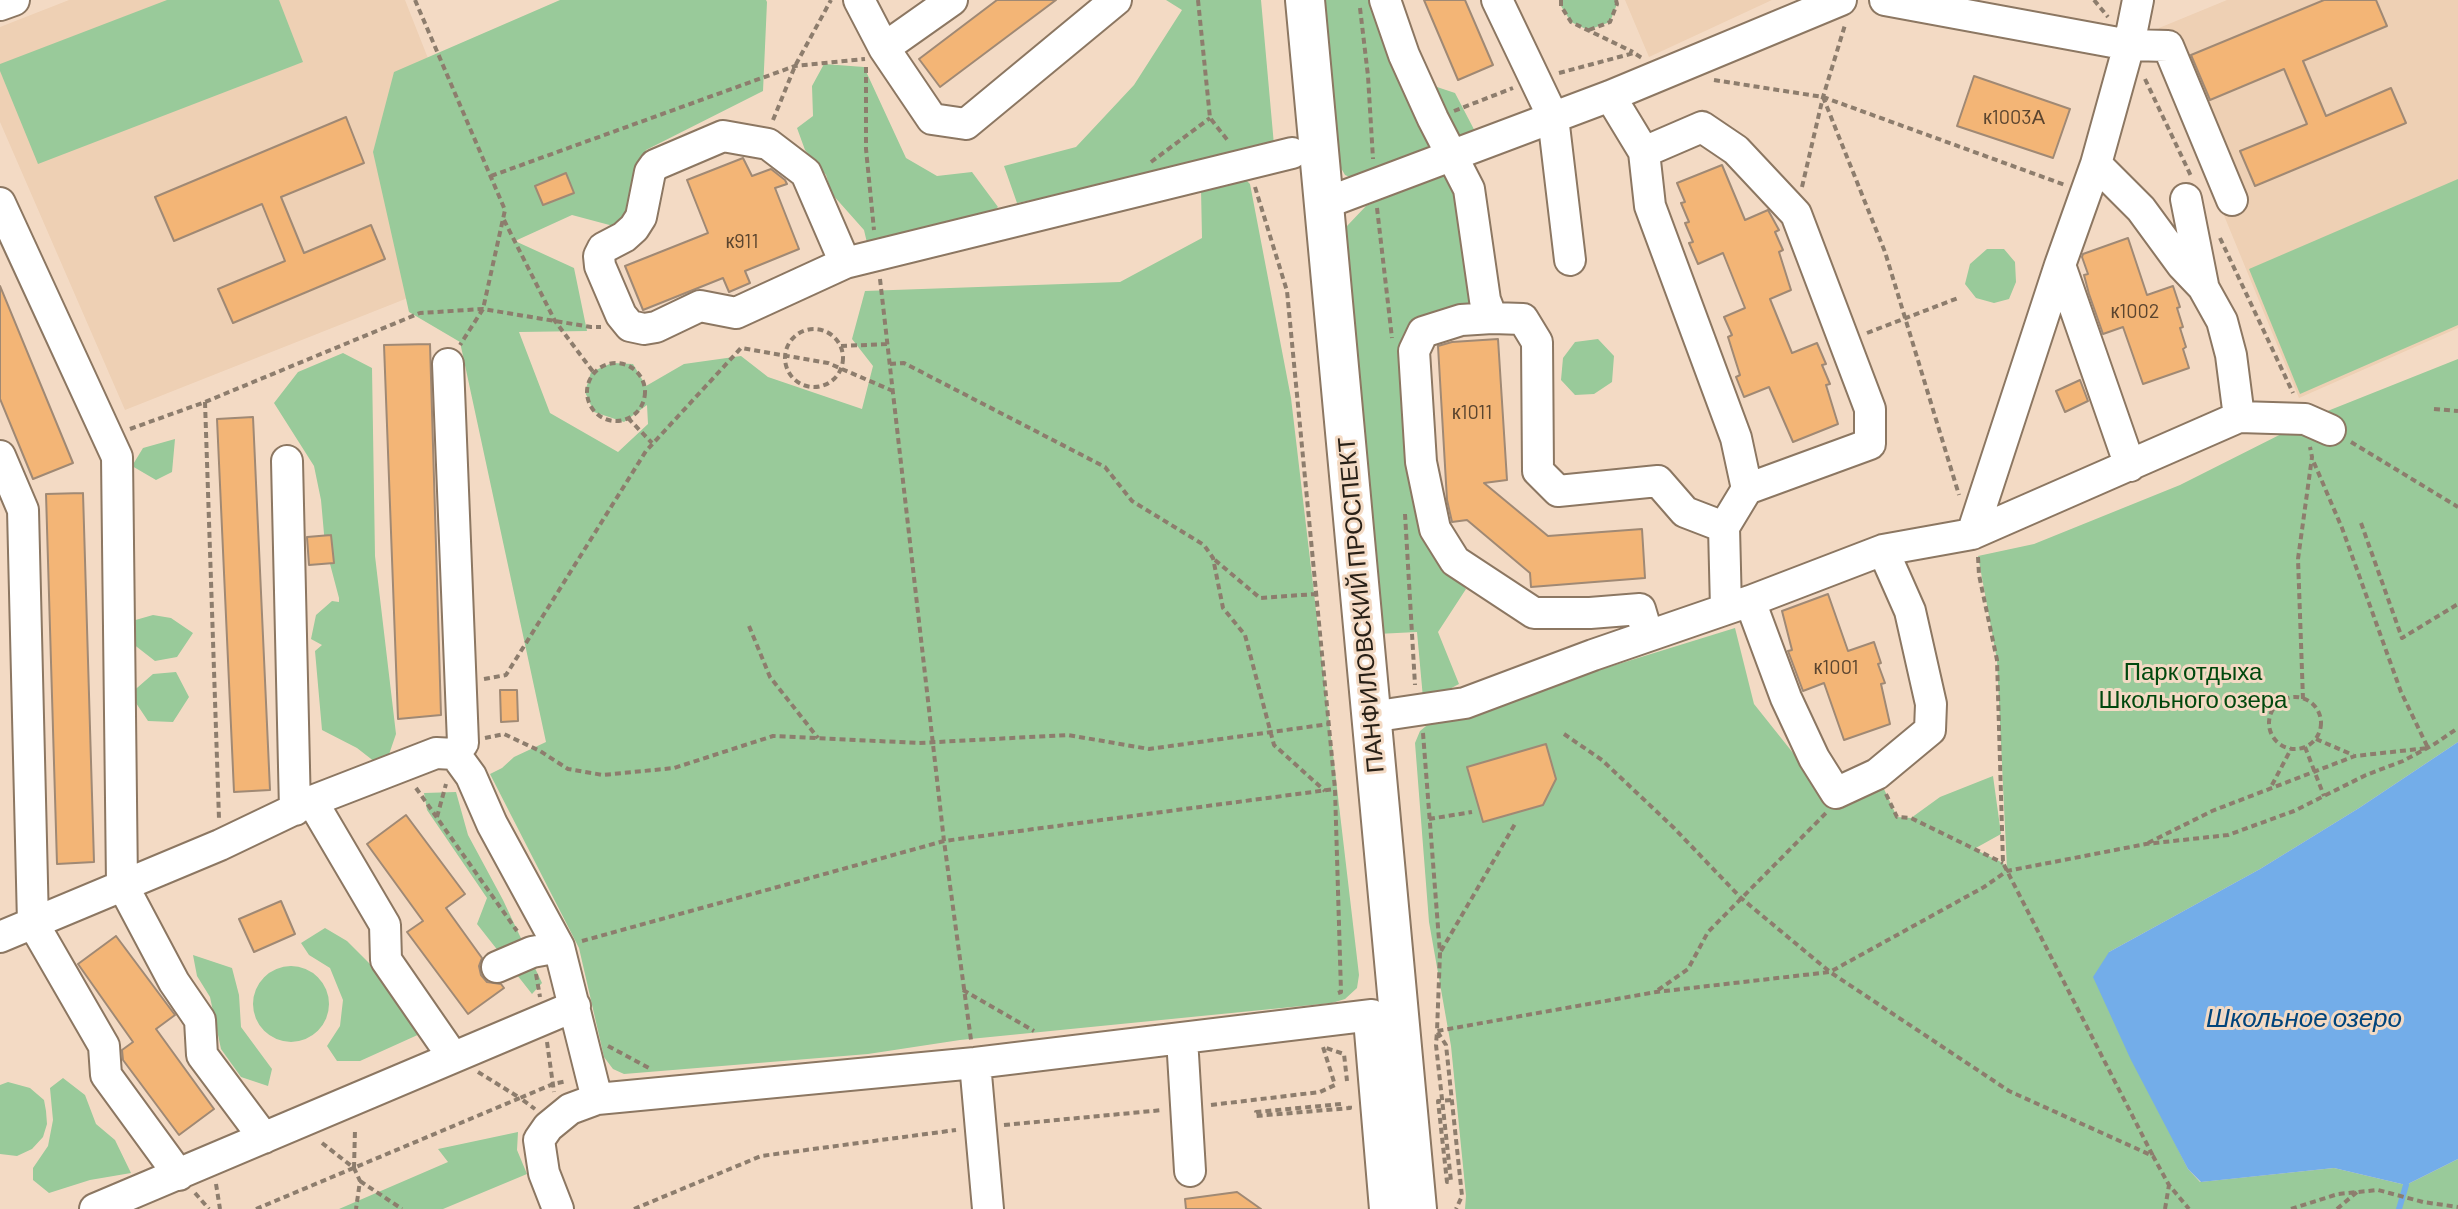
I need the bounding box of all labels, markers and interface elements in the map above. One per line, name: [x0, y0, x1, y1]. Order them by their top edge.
house number: к1003А: [1983, 105, 2045, 129]
house number: к911: [726, 229, 758, 253]
house number: к1002: [2110, 299, 2160, 323]
house number: к1011: [1452, 400, 1492, 424]
street label: ПАНФИЛОВСКИЙ ПРОСПЕКТ: [1332, 436, 1390, 774]
house number: к1001: [1814, 655, 1858, 679]
park label: Парк отдыха Школьного озера: [2099, 658, 2287, 714]
water label: Школьное озеро: [2206, 1002, 2402, 1034]

